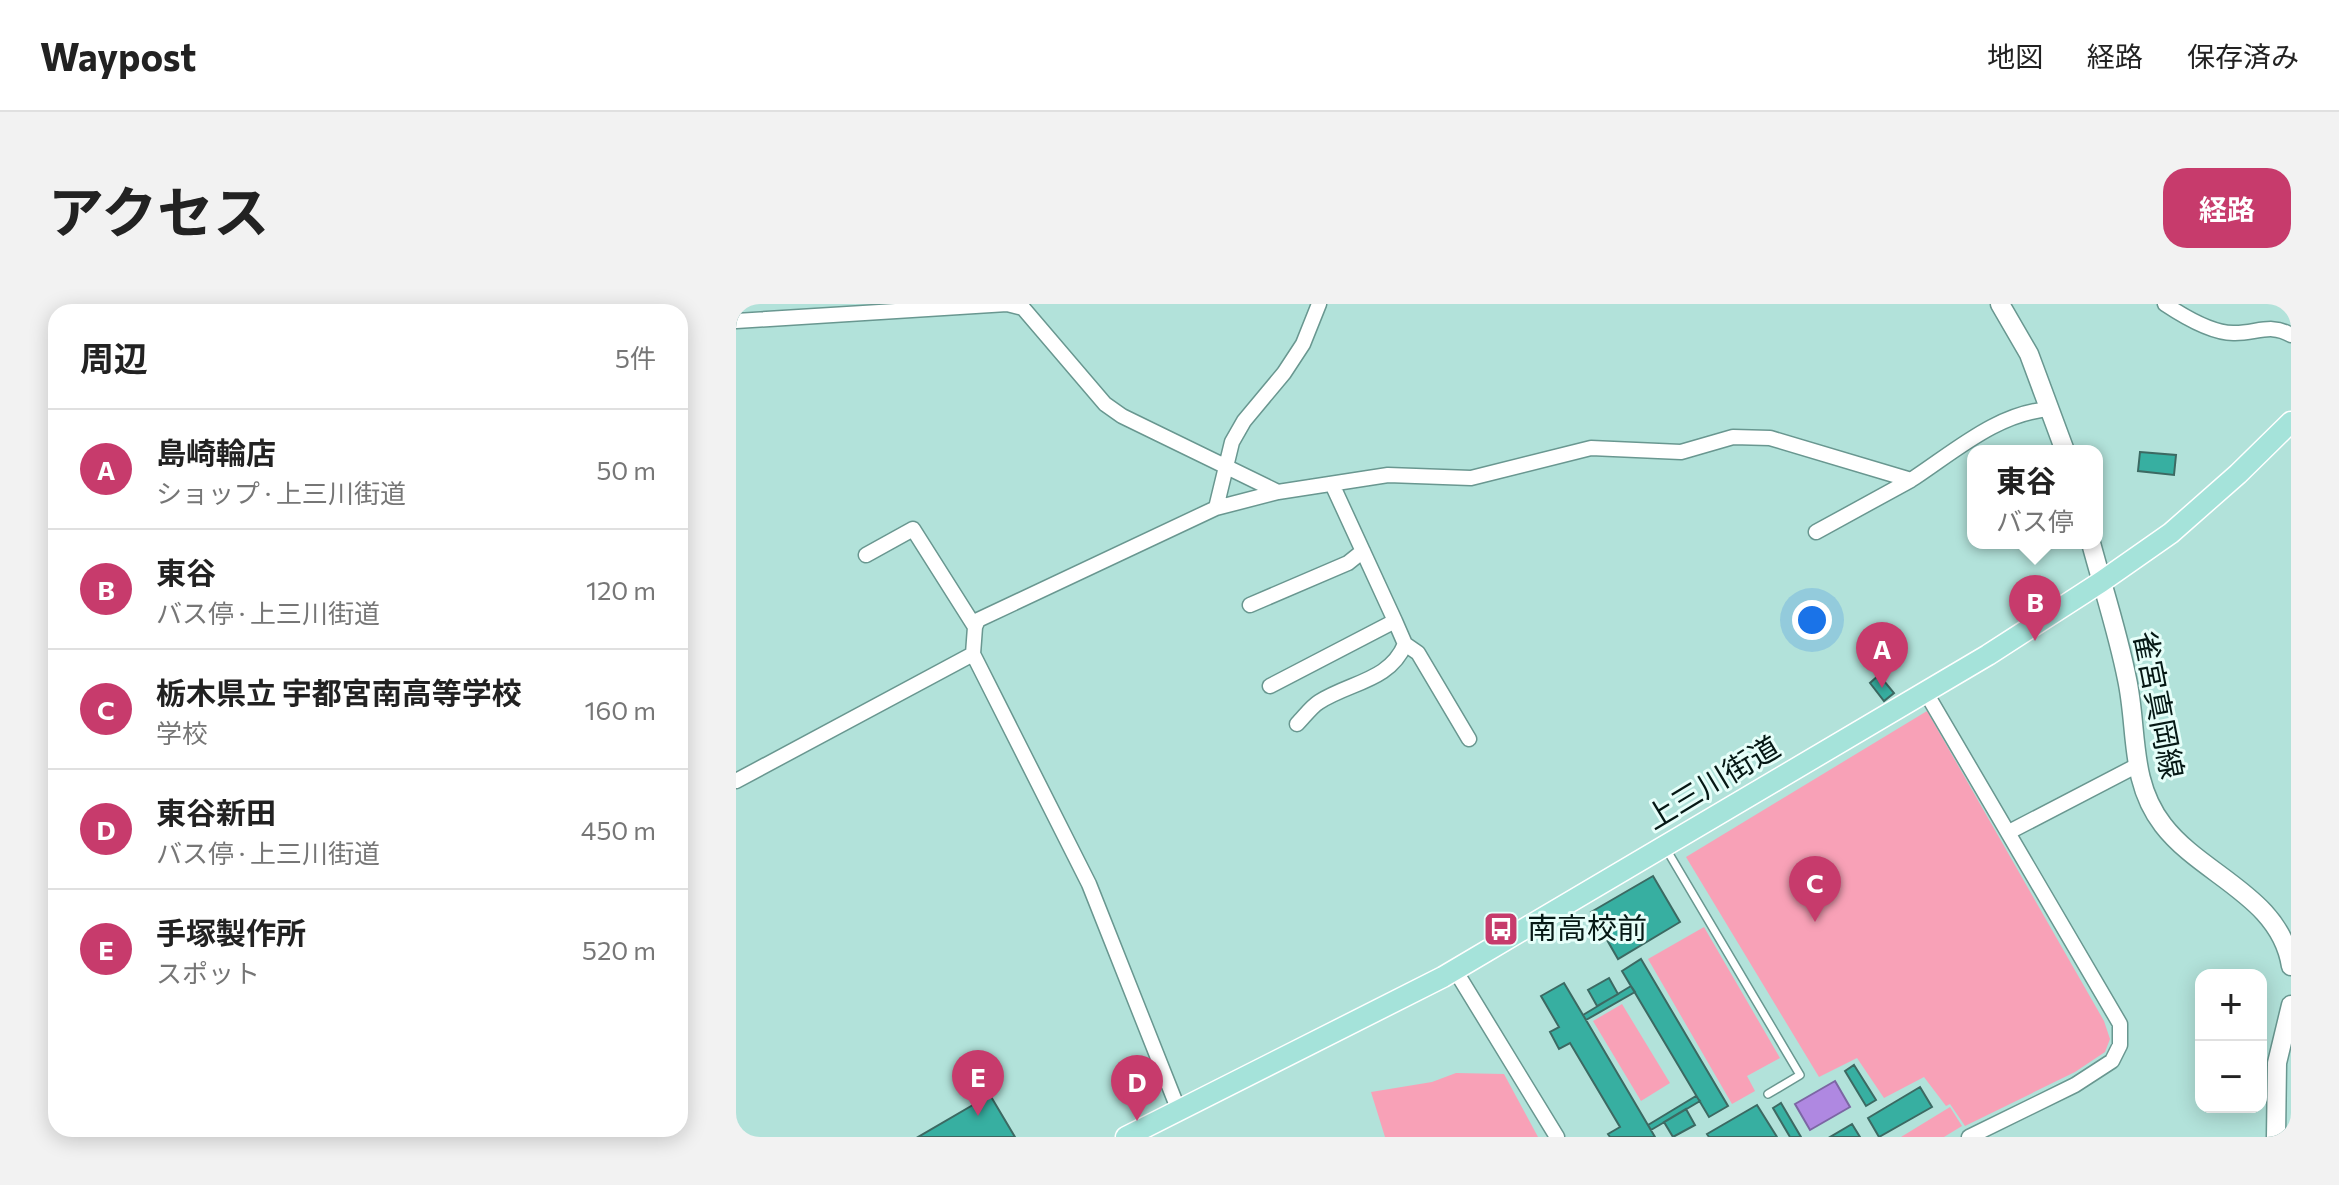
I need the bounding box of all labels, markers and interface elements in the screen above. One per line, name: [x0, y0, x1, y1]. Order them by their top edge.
text: Waypost: [40, 32, 196, 79]
text: 地図: [1987, 39, 2043, 73]
text: 経路: [2087, 39, 2143, 73]
text: 保存済み: [2187, 39, 2299, 73]
button: 経路: [2163, 168, 2291, 248]
text: アクセス: [48, 176, 269, 245]
text: 周辺: [80, 336, 148, 378]
text: 5件: [615, 342, 656, 373]
text: 島崎輪店: [156, 433, 276, 470]
popup: [1967, 445, 2103, 549]
text: A: [97, 454, 115, 485]
text: 50 m: [596, 454, 656, 485]
text: 東谷: [1996, 461, 2056, 498]
text: ショップ · 上三川街道: [156, 477, 406, 508]
text: バス停: [1996, 505, 2074, 536]
text: 東谷: [156, 553, 216, 590]
text: B: [97, 574, 115, 605]
text: 120 m: [586, 574, 656, 605]
pin: B: [2009, 575, 2061, 641]
text: バス停 · 上三川街道: [156, 597, 380, 628]
your location: [1792, 600, 1832, 640]
pin: A: [1856, 622, 1908, 688]
street label: 雀宮真岡線: [2128, 627, 2193, 782]
text: 栃木県立 宇都宮南高等学校: [156, 673, 522, 710]
text: C: [97, 694, 115, 725]
text: 160 m: [584, 694, 656, 725]
text: 学校: [156, 717, 208, 748]
street label: 上三川街道: [1638, 726, 1786, 835]
text: 東谷新田: [156, 793, 276, 830]
text: D: [96, 814, 116, 845]
text: 450 m: [581, 814, 656, 845]
text: バス停 · 上三川街道: [156, 837, 380, 868]
pin: C: [1789, 856, 1841, 922]
place label: 南高校前: [1527, 908, 1647, 945]
bus stop icon: 南高校前: [1482, 910, 1520, 948]
text: 手塚製作所: [156, 913, 306, 950]
text: E: [98, 934, 114, 965]
text: 520 m: [582, 934, 656, 965]
text: スポット: [156, 957, 260, 988]
map controls: [2195, 969, 2267, 1113]
button: +: [2195, 969, 2267, 1041]
button: −: [2195, 1041, 2267, 1113]
pin: E: [952, 1050, 1004, 1116]
pin: D: [1111, 1055, 1163, 1121]

